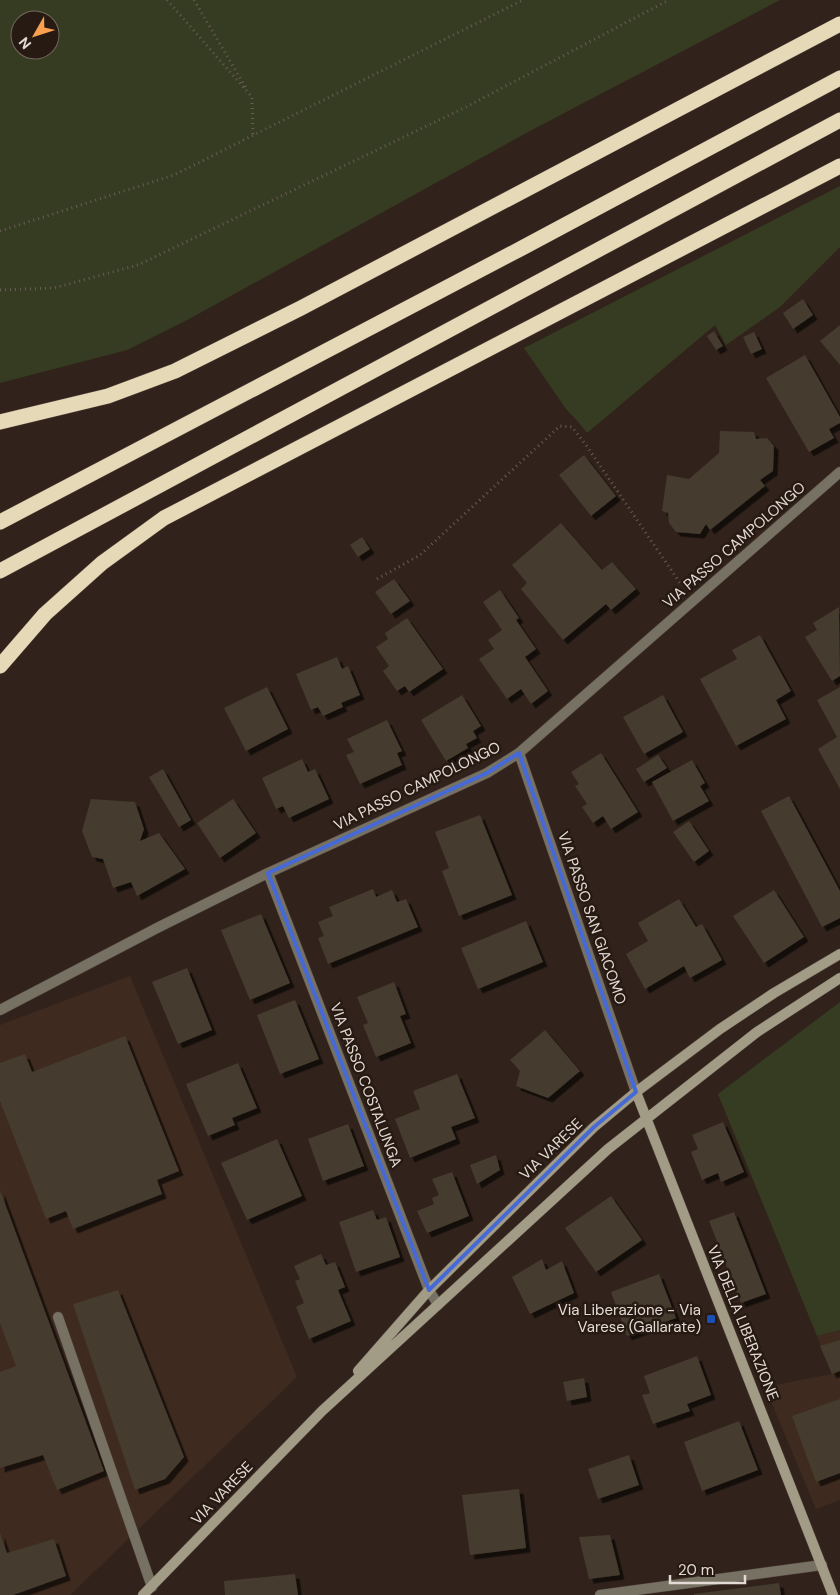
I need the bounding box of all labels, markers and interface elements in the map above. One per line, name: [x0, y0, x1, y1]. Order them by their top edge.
north arrow: [10, 10, 60, 60]
text: N: [15, 34, 35, 53]
street label: VIA PASSO CAMPOLONGO: [658, 477, 810, 613]
street label: VIA PASSO CAMPOLONGO: [330, 737, 504, 835]
street label: VIA PASSO SAN GIACOMO: [553, 829, 631, 1007]
street label: VIA PASSO COSTALUNGA: [325, 1000, 407, 1170]
street label: VIA VARESE: [515, 1114, 587, 1184]
street label: VIA DELLA LIBERAZIONE: [703, 1242, 783, 1404]
place label: Via Liberazione - Via Varese (Gallarate): [558, 1300, 701, 1337]
marker: Via Liberazione - Via Varese (Gallarate): [705, 1313, 717, 1325]
street label: VIA VARESE: [187, 1457, 257, 1529]
scale bar: [670, 1552, 745, 1584]
text: 20 m: [678, 1560, 714, 1580]

